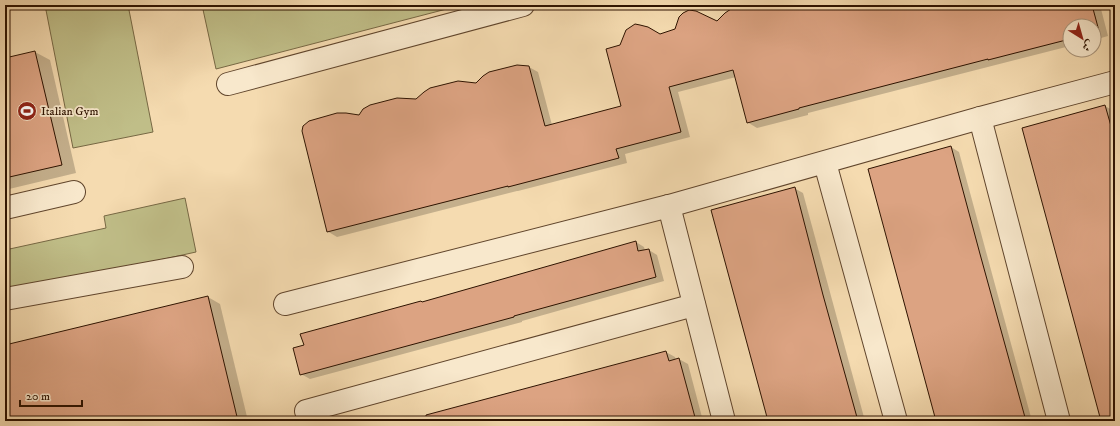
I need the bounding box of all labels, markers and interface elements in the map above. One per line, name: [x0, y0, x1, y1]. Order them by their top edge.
north arrow: [1062, 18, 1102, 58]
text: ش: [1079, 36, 1096, 54]
sports icon: Italian Gym: [16, 100, 38, 122]
place label: Italian Gym: [41, 104, 98, 119]
scale bar: [20, 382, 82, 408]
text: 20 m: [26, 389, 50, 404]

